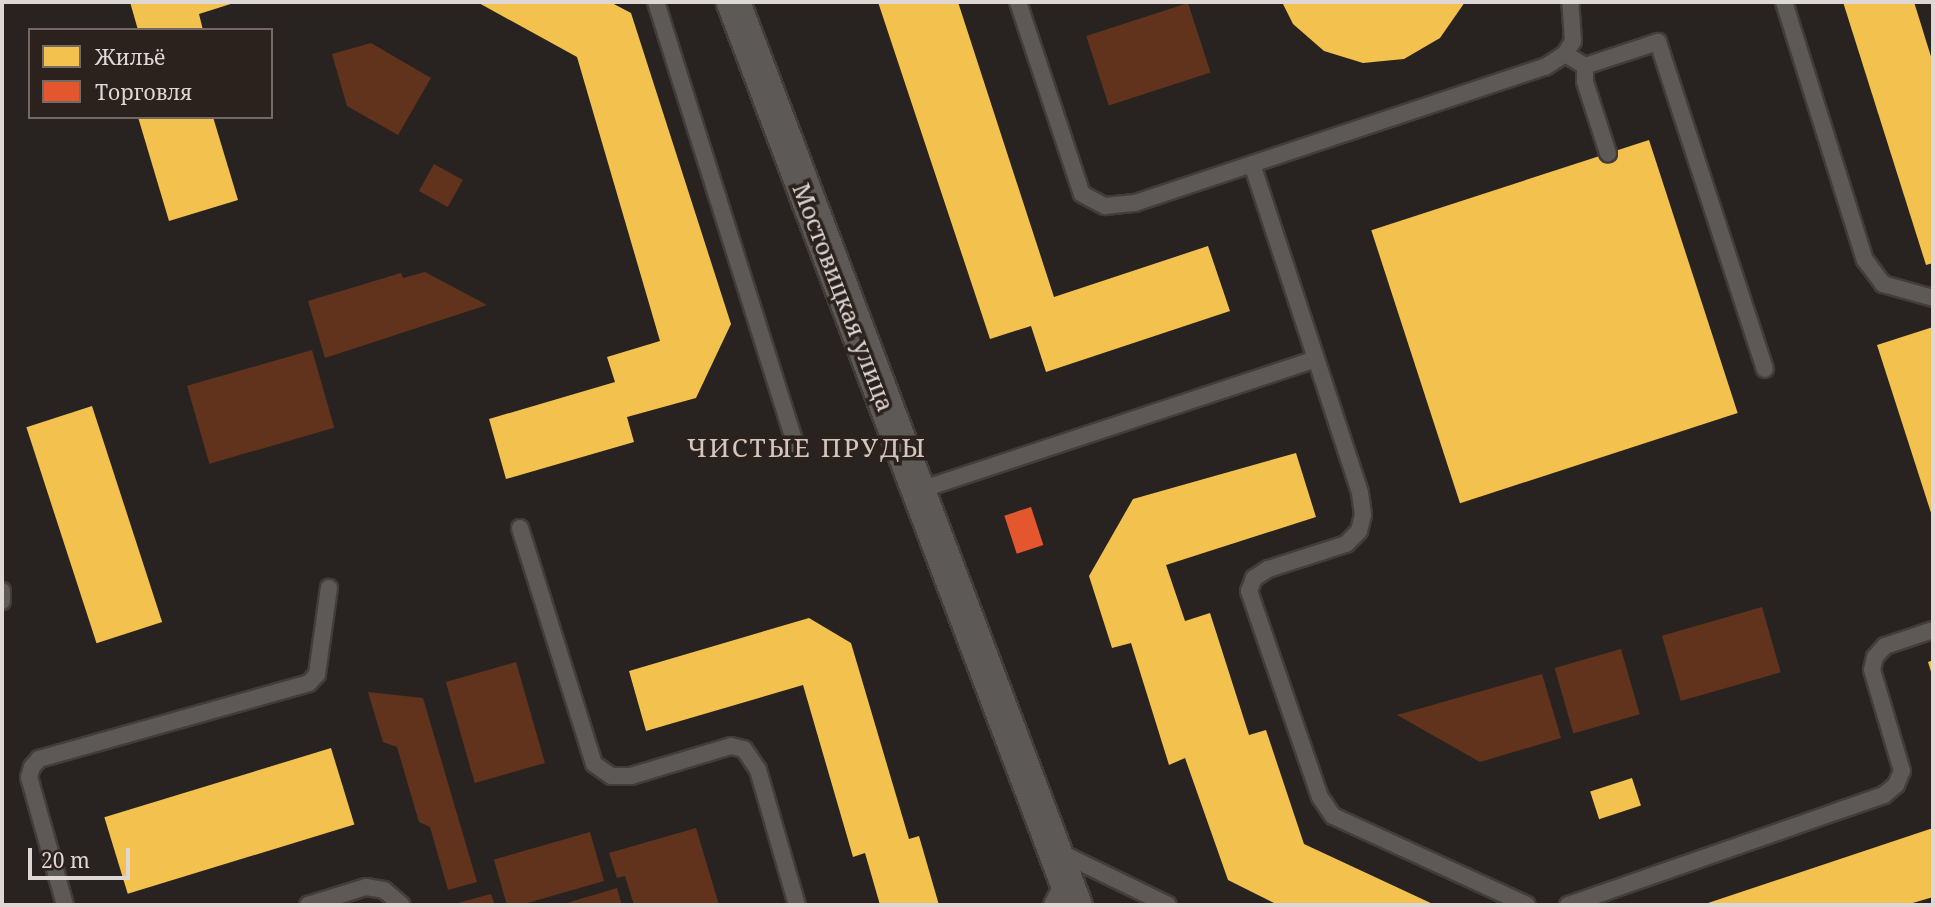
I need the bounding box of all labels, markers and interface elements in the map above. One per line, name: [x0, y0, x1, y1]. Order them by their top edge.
legend: [28, 28, 273, 119]
text: Жильё: [95, 43, 165, 71]
text: Торговля: [95, 78, 192, 106]
street label: Мостовицкая улица: [787, 179, 901, 415]
district label: ЧИСТЫЕ ПРУДЫ: [689, 432, 925, 464]
scale bar: [32, 834, 133, 878]
text: 20 m: [41, 846, 90, 874]

